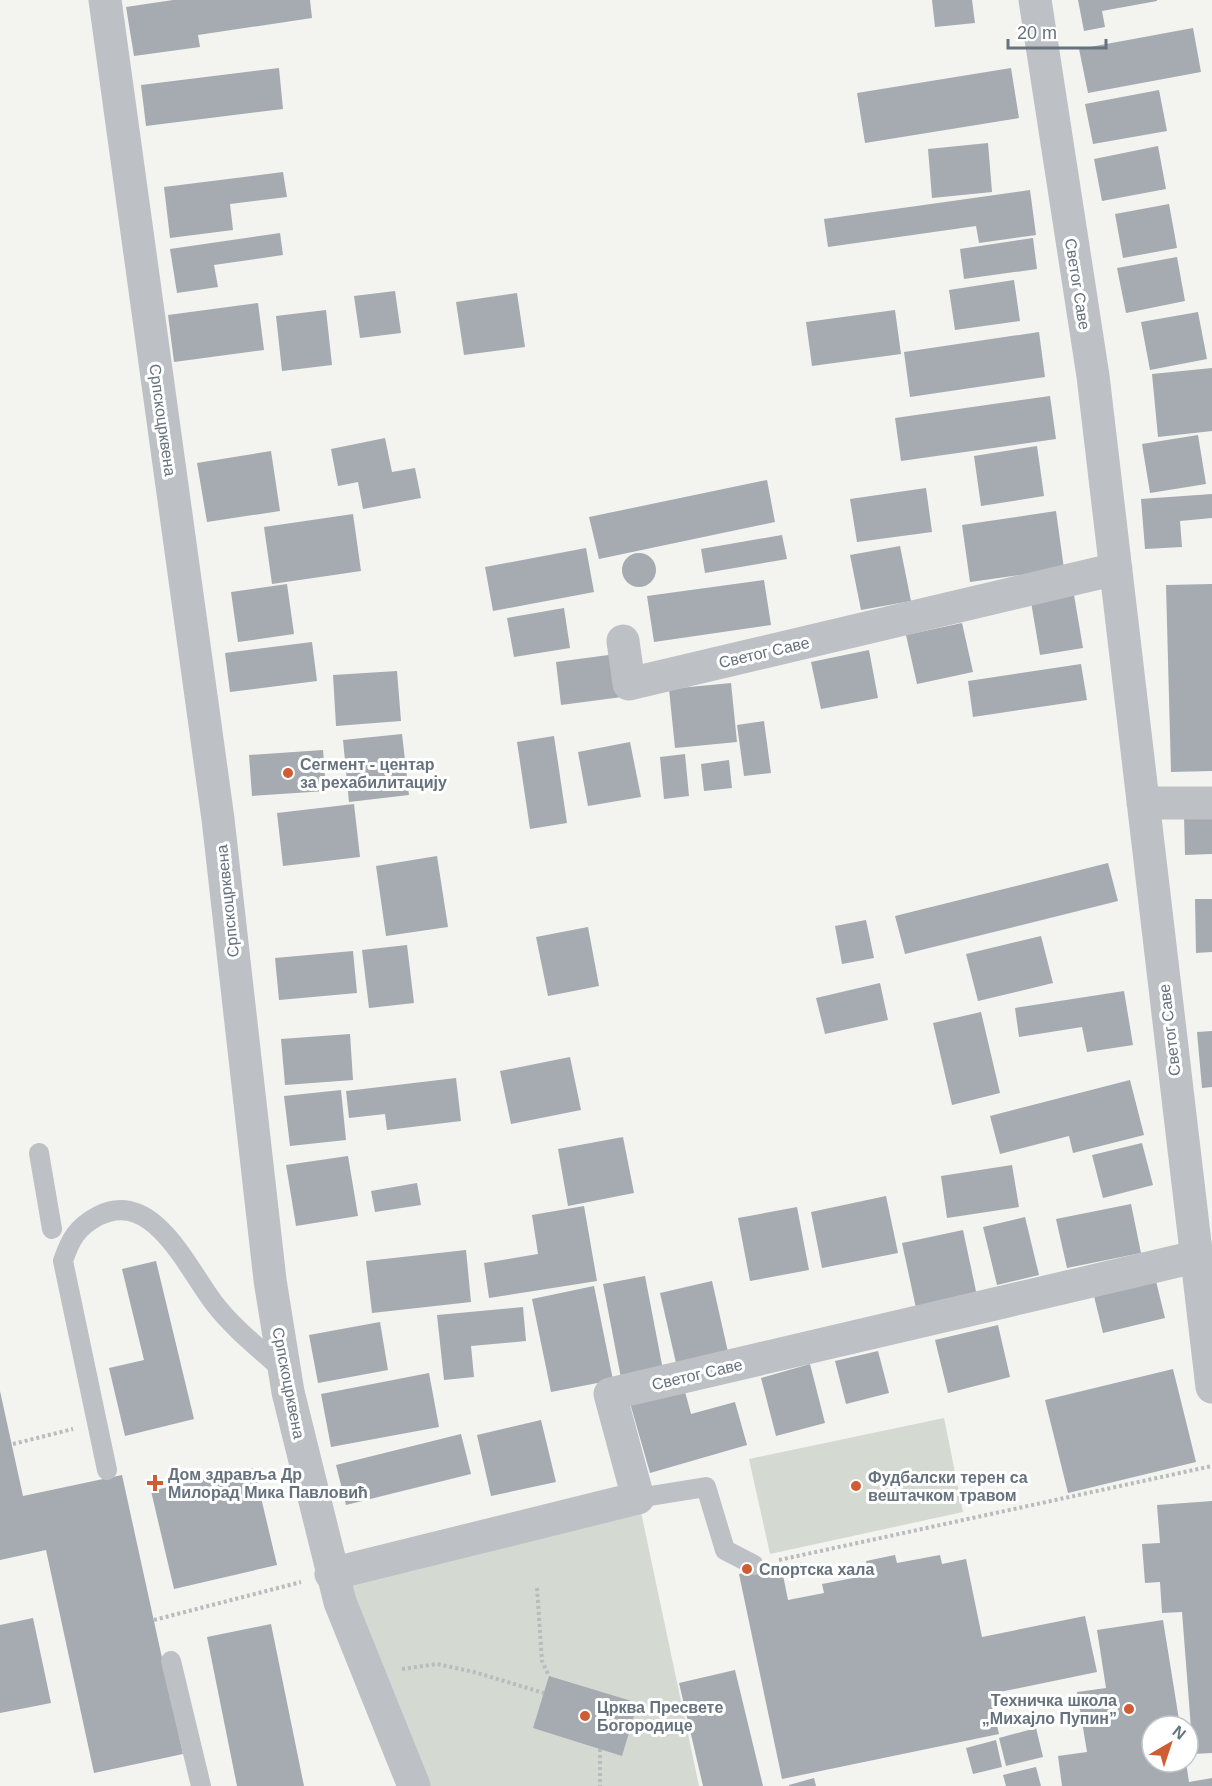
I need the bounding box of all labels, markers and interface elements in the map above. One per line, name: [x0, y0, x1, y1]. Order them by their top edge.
scale bar: [1008, 12, 1106, 50]
text: 20 m: [1017, 23, 1057, 43]
street label: Светог Саве: [1062, 237, 1093, 331]
street label: Српскоцрквена: [146, 363, 179, 477]
street label: Светог Саве: [717, 634, 811, 671]
place label: Сегмент - центар за рехабилитацију: [300, 756, 447, 791]
marker: Сегмент - центар за рехабилитацију: [281, 766, 295, 780]
street label: Српскоцрквена: [213, 844, 242, 958]
street label: Светог Саве: [1155, 983, 1184, 1077]
street label: Српскоцрквена: [269, 1326, 308, 1440]
street label: Светог Саве: [650, 1356, 744, 1393]
place label: Дом здравља Др Милорад Мика Павловић: [168, 1466, 368, 1501]
place label: Фудбалски терен са вештачком травом: [868, 1469, 1028, 1504]
marker: Дом здравља Др Милорад Мика Павловић: [146, 1474, 164, 1492]
marker: Фудбалски терен са вештачком травом: [849, 1479, 863, 1493]
place label: Спортска хала: [759, 1561, 874, 1578]
marker: Спортска хала: [740, 1562, 754, 1576]
place label: Техничка школа „Михајло Пупин”: [982, 1692, 1117, 1727]
place label: Црква Пресвете Богородице: [597, 1699, 723, 1734]
marker: Техничка школа „Михајло Пупин”: [1122, 1702, 1136, 1716]
marker: Црква Пресвете Богородице: [578, 1709, 592, 1723]
north arrow: [1140, 1714, 1200, 1774]
text: N: [1169, 1722, 1189, 1743]

